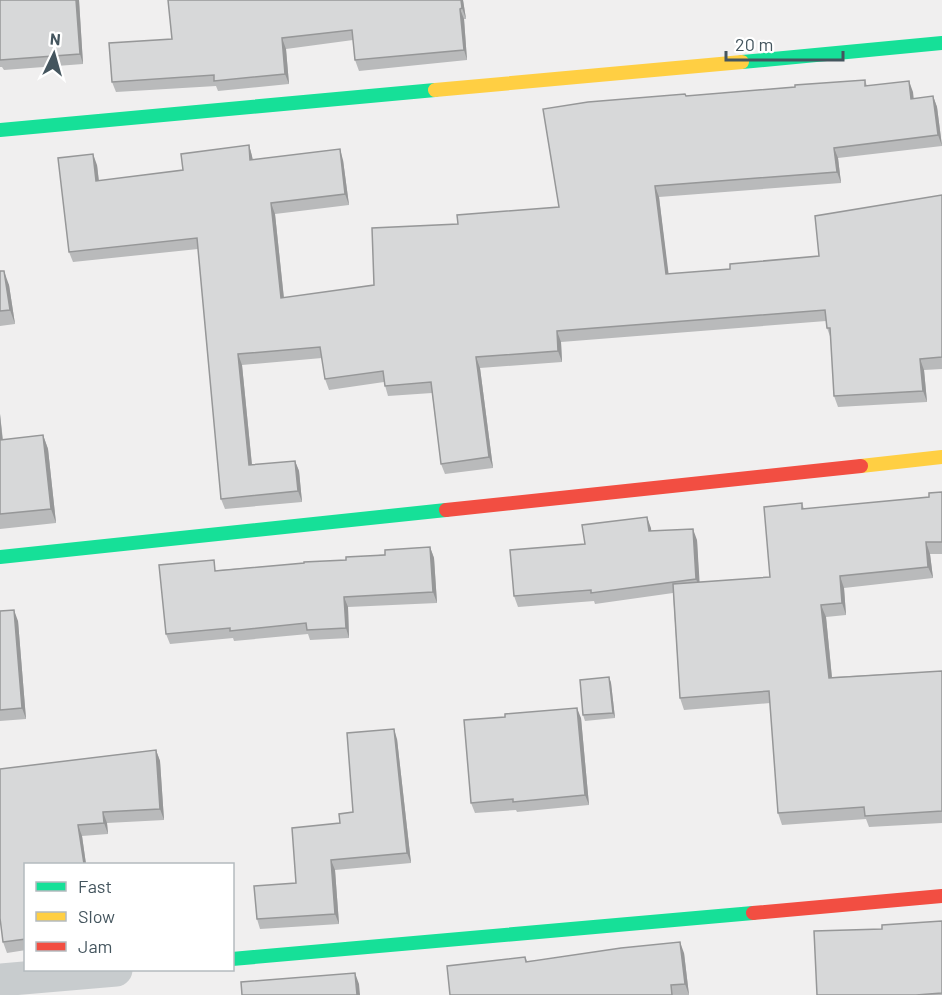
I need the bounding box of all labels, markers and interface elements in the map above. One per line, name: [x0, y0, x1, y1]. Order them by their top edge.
north arrow: [24, 24, 84, 84]
scale bar: [726, 24, 843, 62]
text: N: [49, 29, 61, 48]
text: 20 m: [735, 33, 773, 55]
legend: [24, 863, 234, 971]
text: Fast: [78, 875, 112, 897]
text: Slow: [78, 905, 115, 927]
text: Jam: [78, 935, 112, 957]

